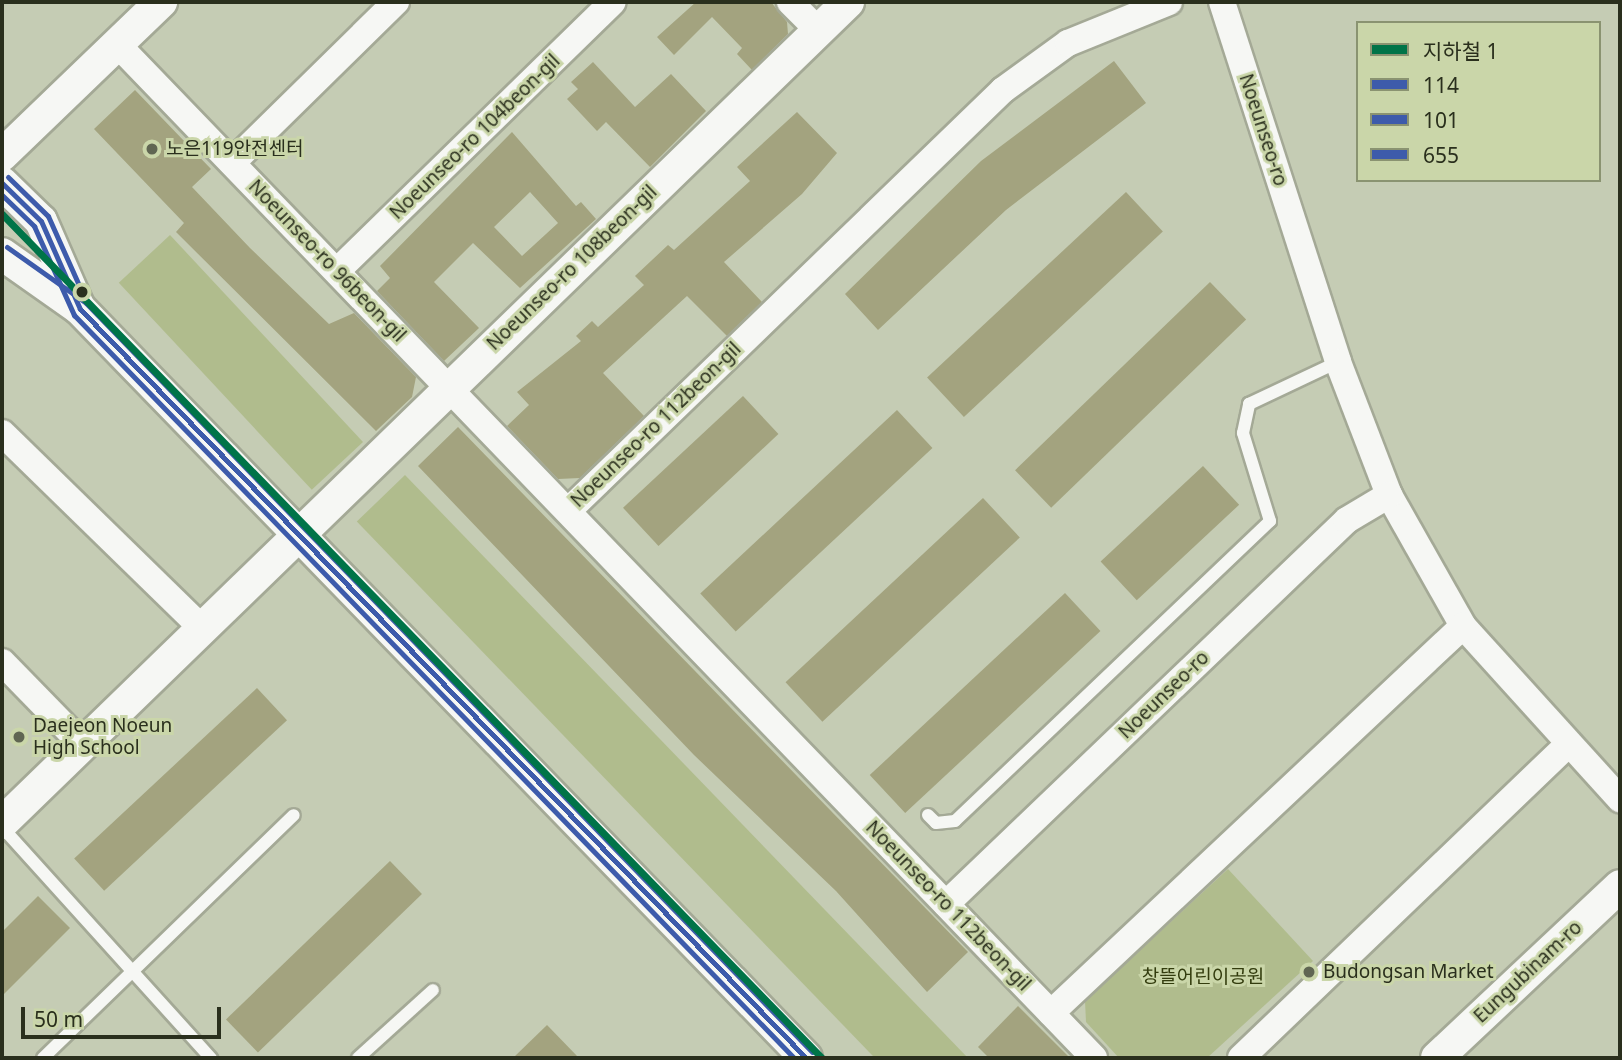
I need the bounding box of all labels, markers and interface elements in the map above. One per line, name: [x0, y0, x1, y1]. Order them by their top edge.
legend: [1356, 21, 1601, 182]
text: 지하철 1: [1423, 37, 1498, 65]
street label: Noeunseo-ro 104beon-gil: [385, 50, 565, 224]
street label: Noeunseo-ro: [1234, 71, 1292, 189]
text: 114: [1423, 71, 1459, 99]
text: 101: [1423, 106, 1459, 134]
place label: 노은119안전센터: [166, 138, 303, 160]
marker: 노은119안전센터: [144, 141, 160, 157]
text: 655: [1423, 141, 1459, 169]
street label: Noeunseo-ro 96beon-gil: [244, 175, 410, 347]
street label: Noeunseo-ro 108beon-gil: [482, 181, 662, 355]
unlabelled marker: [75, 285, 89, 299]
street label: Noeunseo-ro 112beon-gil: [566, 338, 746, 512]
street label: Noeunseo-ro: [1114, 646, 1214, 744]
place label: Daejeon Noeun High School: [33, 715, 172, 759]
marker: Daejeon Noeun High School: [11, 729, 27, 745]
street label: Noeunseo-ro 112beon-gil: [861, 816, 1035, 996]
street label: Eungubinam-ro: [1469, 916, 1587, 1028]
place label: Budongsan Market: [1323, 961, 1494, 983]
marker: Budongsan Market: [1301, 964, 1317, 980]
park label: 창뜰어린이공원: [1142, 966, 1264, 988]
scale bar: [24, 993, 224, 1038]
text: 50 m: [34, 1005, 83, 1033]

